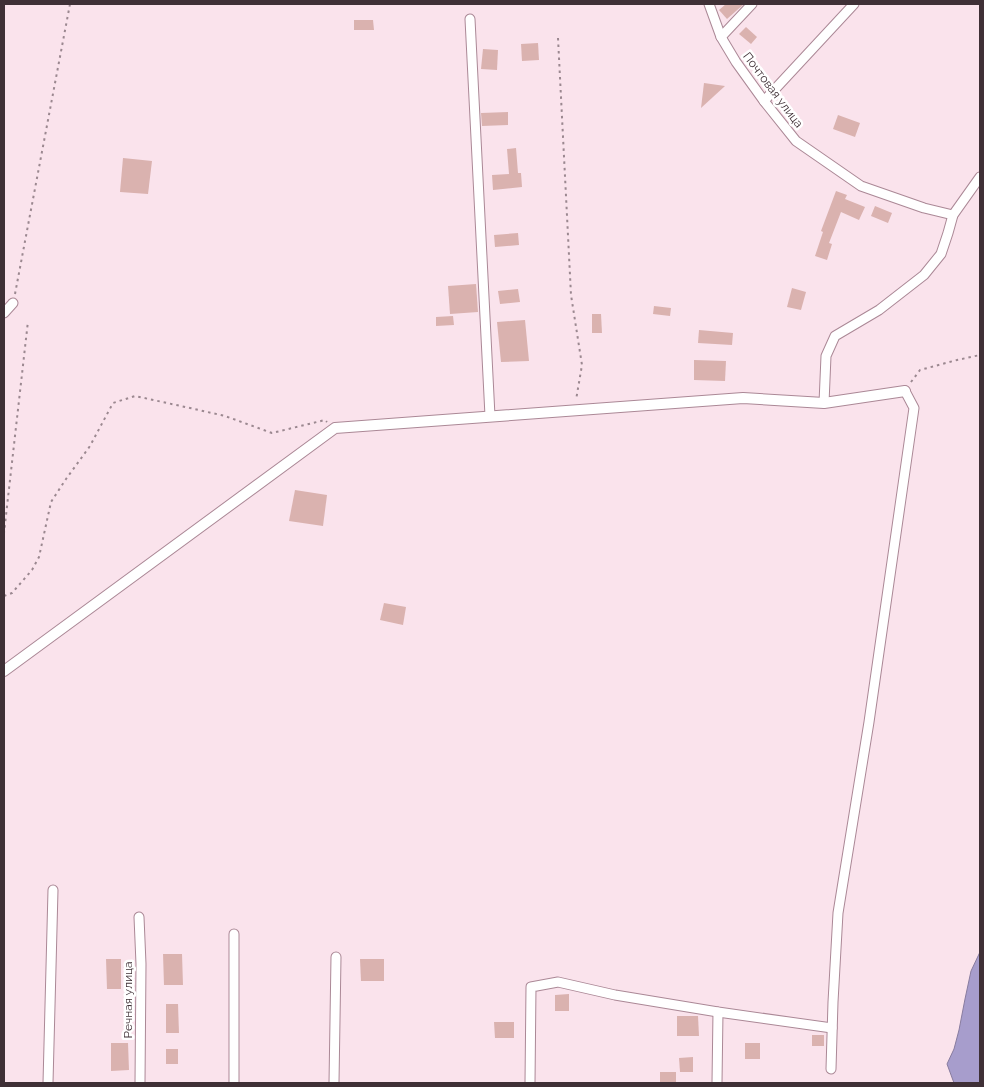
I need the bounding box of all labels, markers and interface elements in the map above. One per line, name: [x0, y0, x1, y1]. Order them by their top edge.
street label: Почтовая улица: [740, 50, 806, 130]
street label: Речная улица: [121, 961, 135, 1039]

